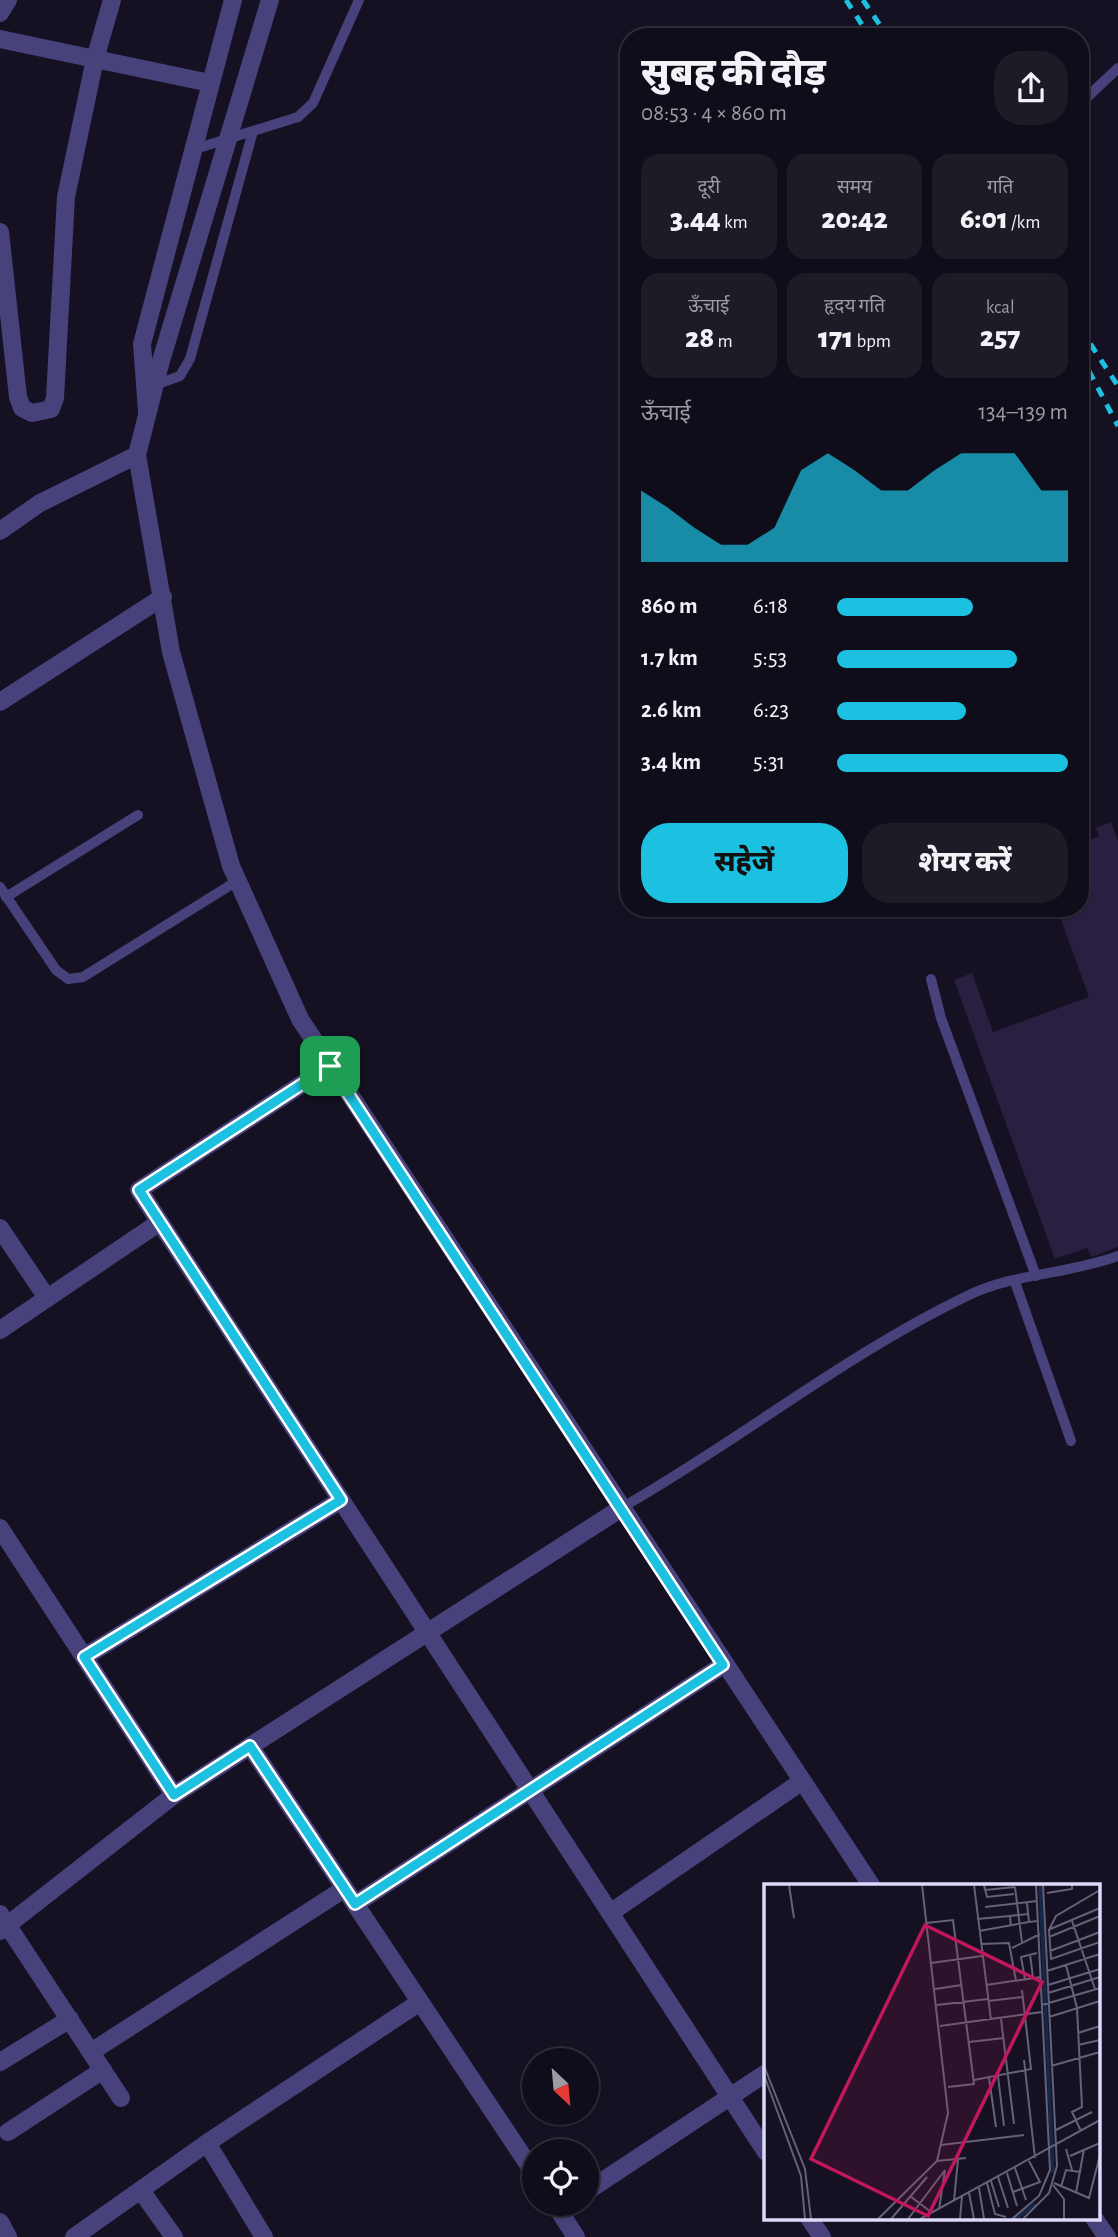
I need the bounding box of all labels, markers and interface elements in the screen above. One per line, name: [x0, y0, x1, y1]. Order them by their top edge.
button: share: [994, 51, 1068, 125]
text: सुबह की दौड़: [641, 55, 826, 93]
text: 08:53 · 4 × 860 m: [641, 102, 787, 125]
text: दूरी: [697, 178, 720, 197]
text: समय: [837, 178, 872, 197]
text: गति: [987, 178, 1013, 197]
text: 3.44: [670, 204, 721, 234]
text: 20:42: [821, 204, 888, 234]
text: 6:01: [960, 204, 1008, 234]
text: km: [721, 213, 748, 232]
text: /km: [1008, 213, 1040, 232]
text: ऊँचाई: [688, 297, 729, 316]
text: हृदय गति: [824, 297, 885, 316]
text: kcal: [986, 298, 1015, 317]
text: 257: [980, 322, 1021, 352]
text: 28: [685, 323, 714, 353]
text: 171: [818, 323, 853, 353]
text: m: [714, 332, 733, 351]
text: bpm: [853, 332, 891, 351]
text: 134–139 m: [978, 401, 1068, 424]
text: ऊँचाई: [641, 402, 691, 425]
text: 860 m: [641, 595, 697, 618]
text: 6:18: [753, 595, 788, 618]
text: 1.7 km: [641, 647, 698, 670]
text: 5:53: [753, 647, 787, 670]
text: 2.6 km: [641, 699, 702, 722]
text: 6:23: [753, 699, 789, 722]
text: 3.4 km: [641, 751, 701, 774]
text: 5:31: [753, 751, 785, 774]
button: सहेजें: [641, 823, 848, 903]
button: शेयर करें: [862, 823, 1068, 903]
pin: [300, 1036, 360, 1096]
icon: arrive: [311, 1047, 349, 1085]
inset map: [764, 1884, 1100, 2220]
north arrow: [522, 2048, 598, 2124]
map controls: [522, 2048, 599, 2216]
button: locate: [522, 2139, 599, 2216]

